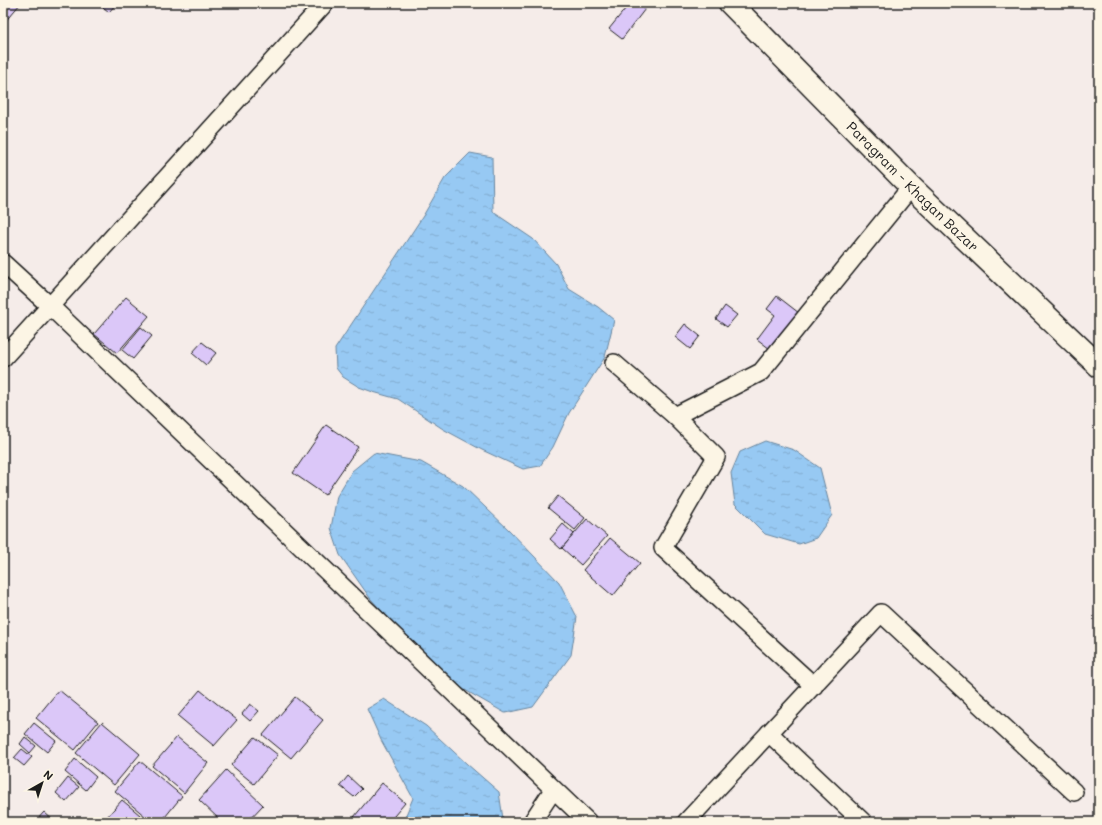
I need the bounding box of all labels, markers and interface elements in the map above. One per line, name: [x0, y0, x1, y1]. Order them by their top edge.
street label: Paragram - Khagan Bazar: [843, 117, 983, 256]
north arrow: [22, 763, 62, 803]
text: N: [41, 766, 57, 783]

